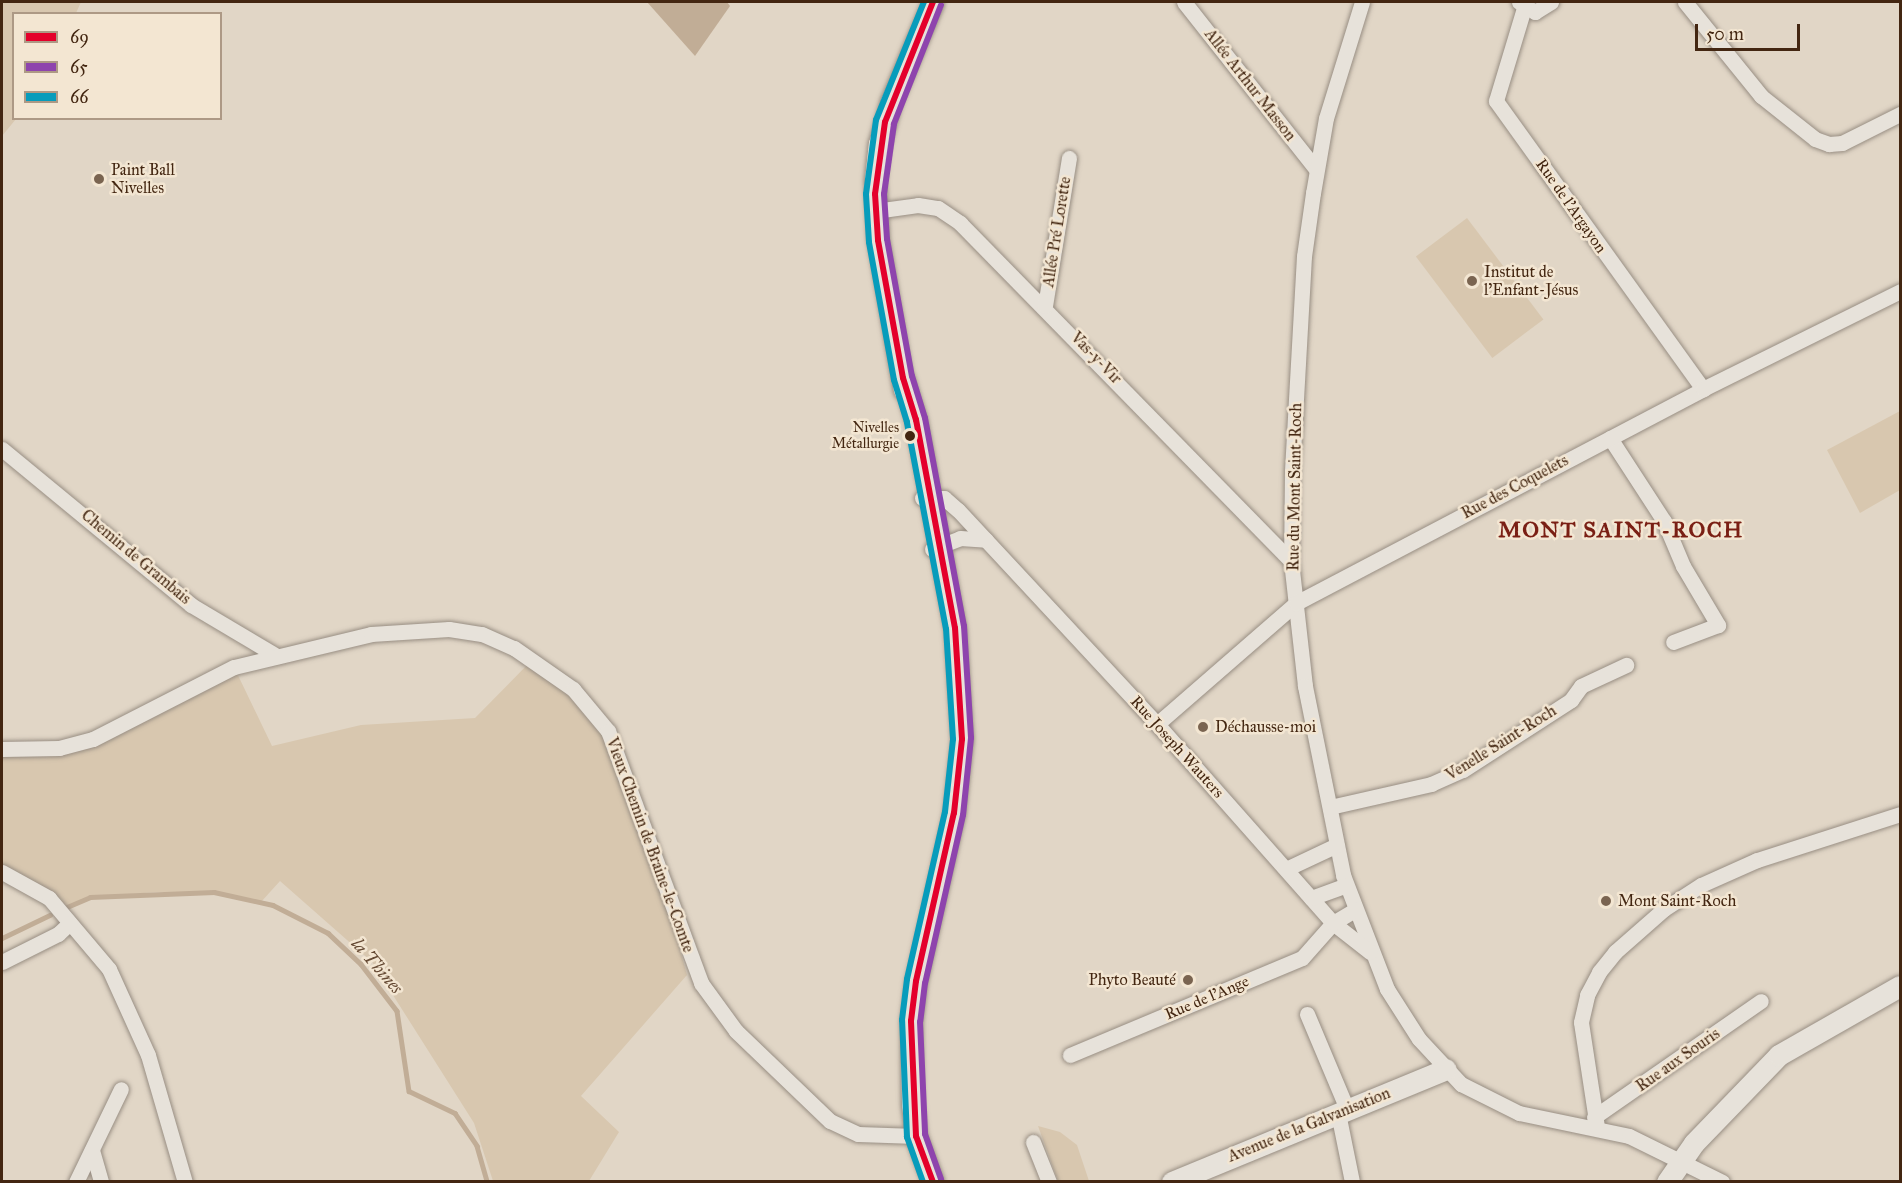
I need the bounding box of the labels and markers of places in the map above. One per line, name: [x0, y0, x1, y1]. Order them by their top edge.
place label: Paint Ball Nivelles: [111, 160, 175, 198]
marker: Paint Ball Nivelles: [92, 172, 106, 186]
place label: Institut de l'Enfant-Jésus: [1484, 262, 1578, 300]
marker: Institut de l'Enfant-Jésus: [1465, 274, 1479, 288]
place label: Nivelles Métallurgie: [832, 420, 899, 452]
marker: Nivelles Métallurgie: [904, 430, 916, 442]
place label: Déchausse-moi: [1215, 717, 1316, 737]
marker: Déchausse-moi: [1196, 720, 1210, 734]
place label: Mont Saint-Roch: [1618, 891, 1736, 911]
marker: Mont Saint-Roch: [1599, 894, 1613, 908]
place label: Phyto Beauté: [1089, 970, 1176, 990]
marker: Phyto Beauté: [1181, 973, 1195, 987]

